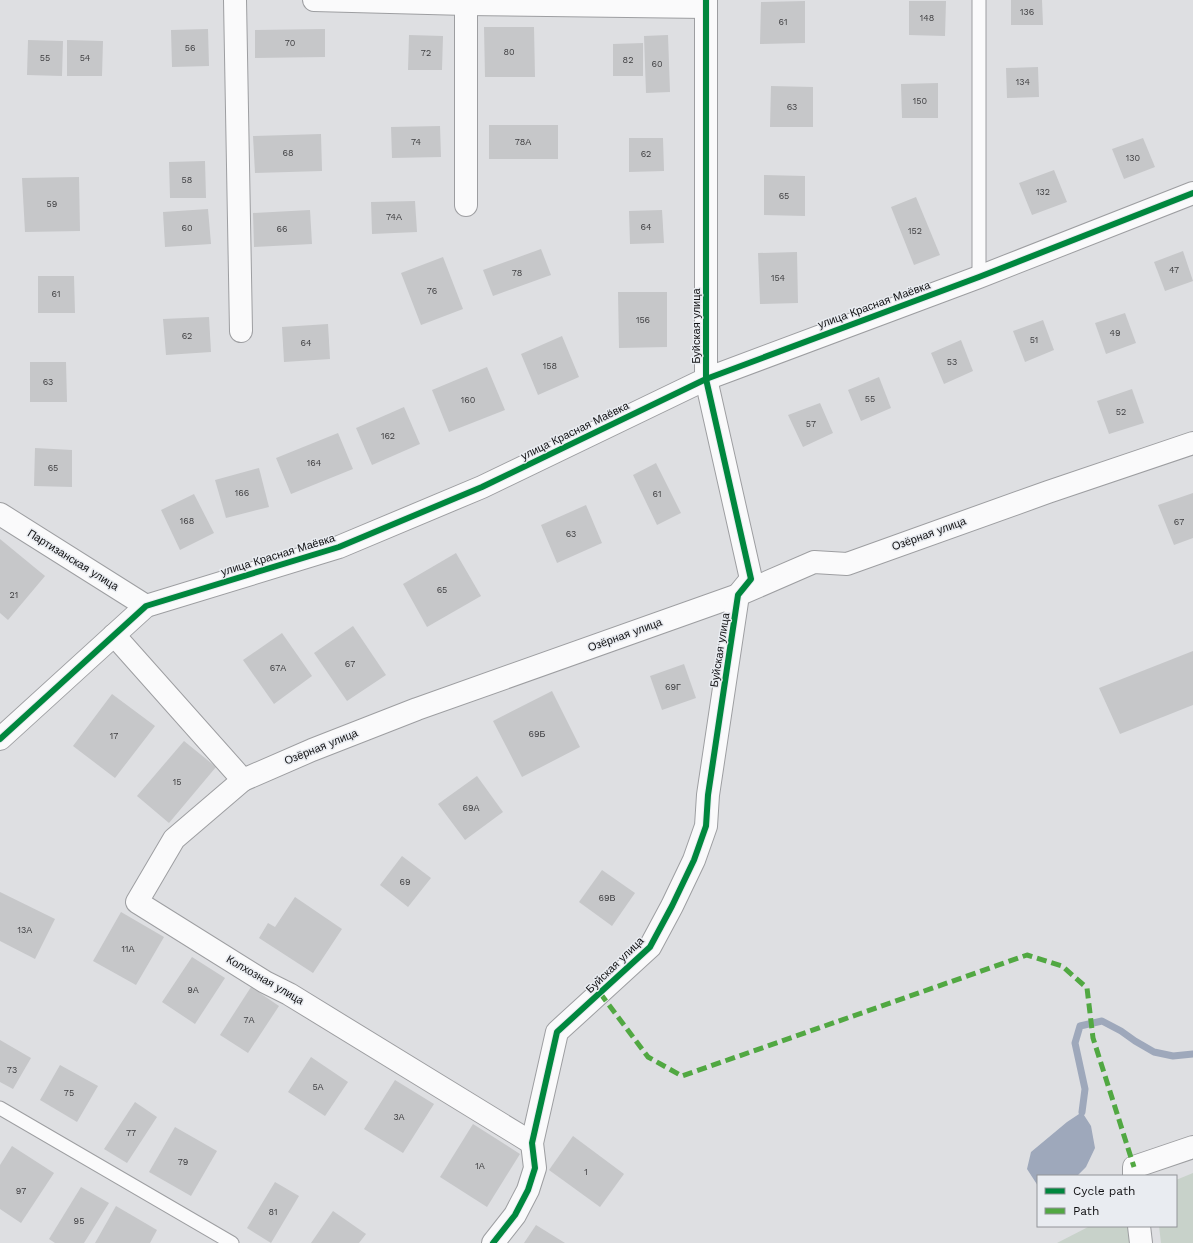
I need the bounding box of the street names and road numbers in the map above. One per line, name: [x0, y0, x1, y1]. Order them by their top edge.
street label: улица Красная Маёвка: [816, 278, 933, 331]
street label: Буйская улица: [690, 288, 703, 364]
street label: улица Красная Маёвка: [519, 399, 632, 463]
street label: Озёрная улица: [890, 514, 969, 553]
street label: Партизанская улица: [25, 527, 122, 594]
street label: улица Красная Маёвка: [219, 531, 337, 579]
street label: Буйская улица: [708, 611, 732, 688]
street label: Озёрная улица: [586, 615, 665, 654]
street label: Озёрная улица: [282, 726, 360, 768]
street label: Буйская улица: [583, 934, 647, 996]
street label: Колхозная улица: [224, 953, 307, 1008]

